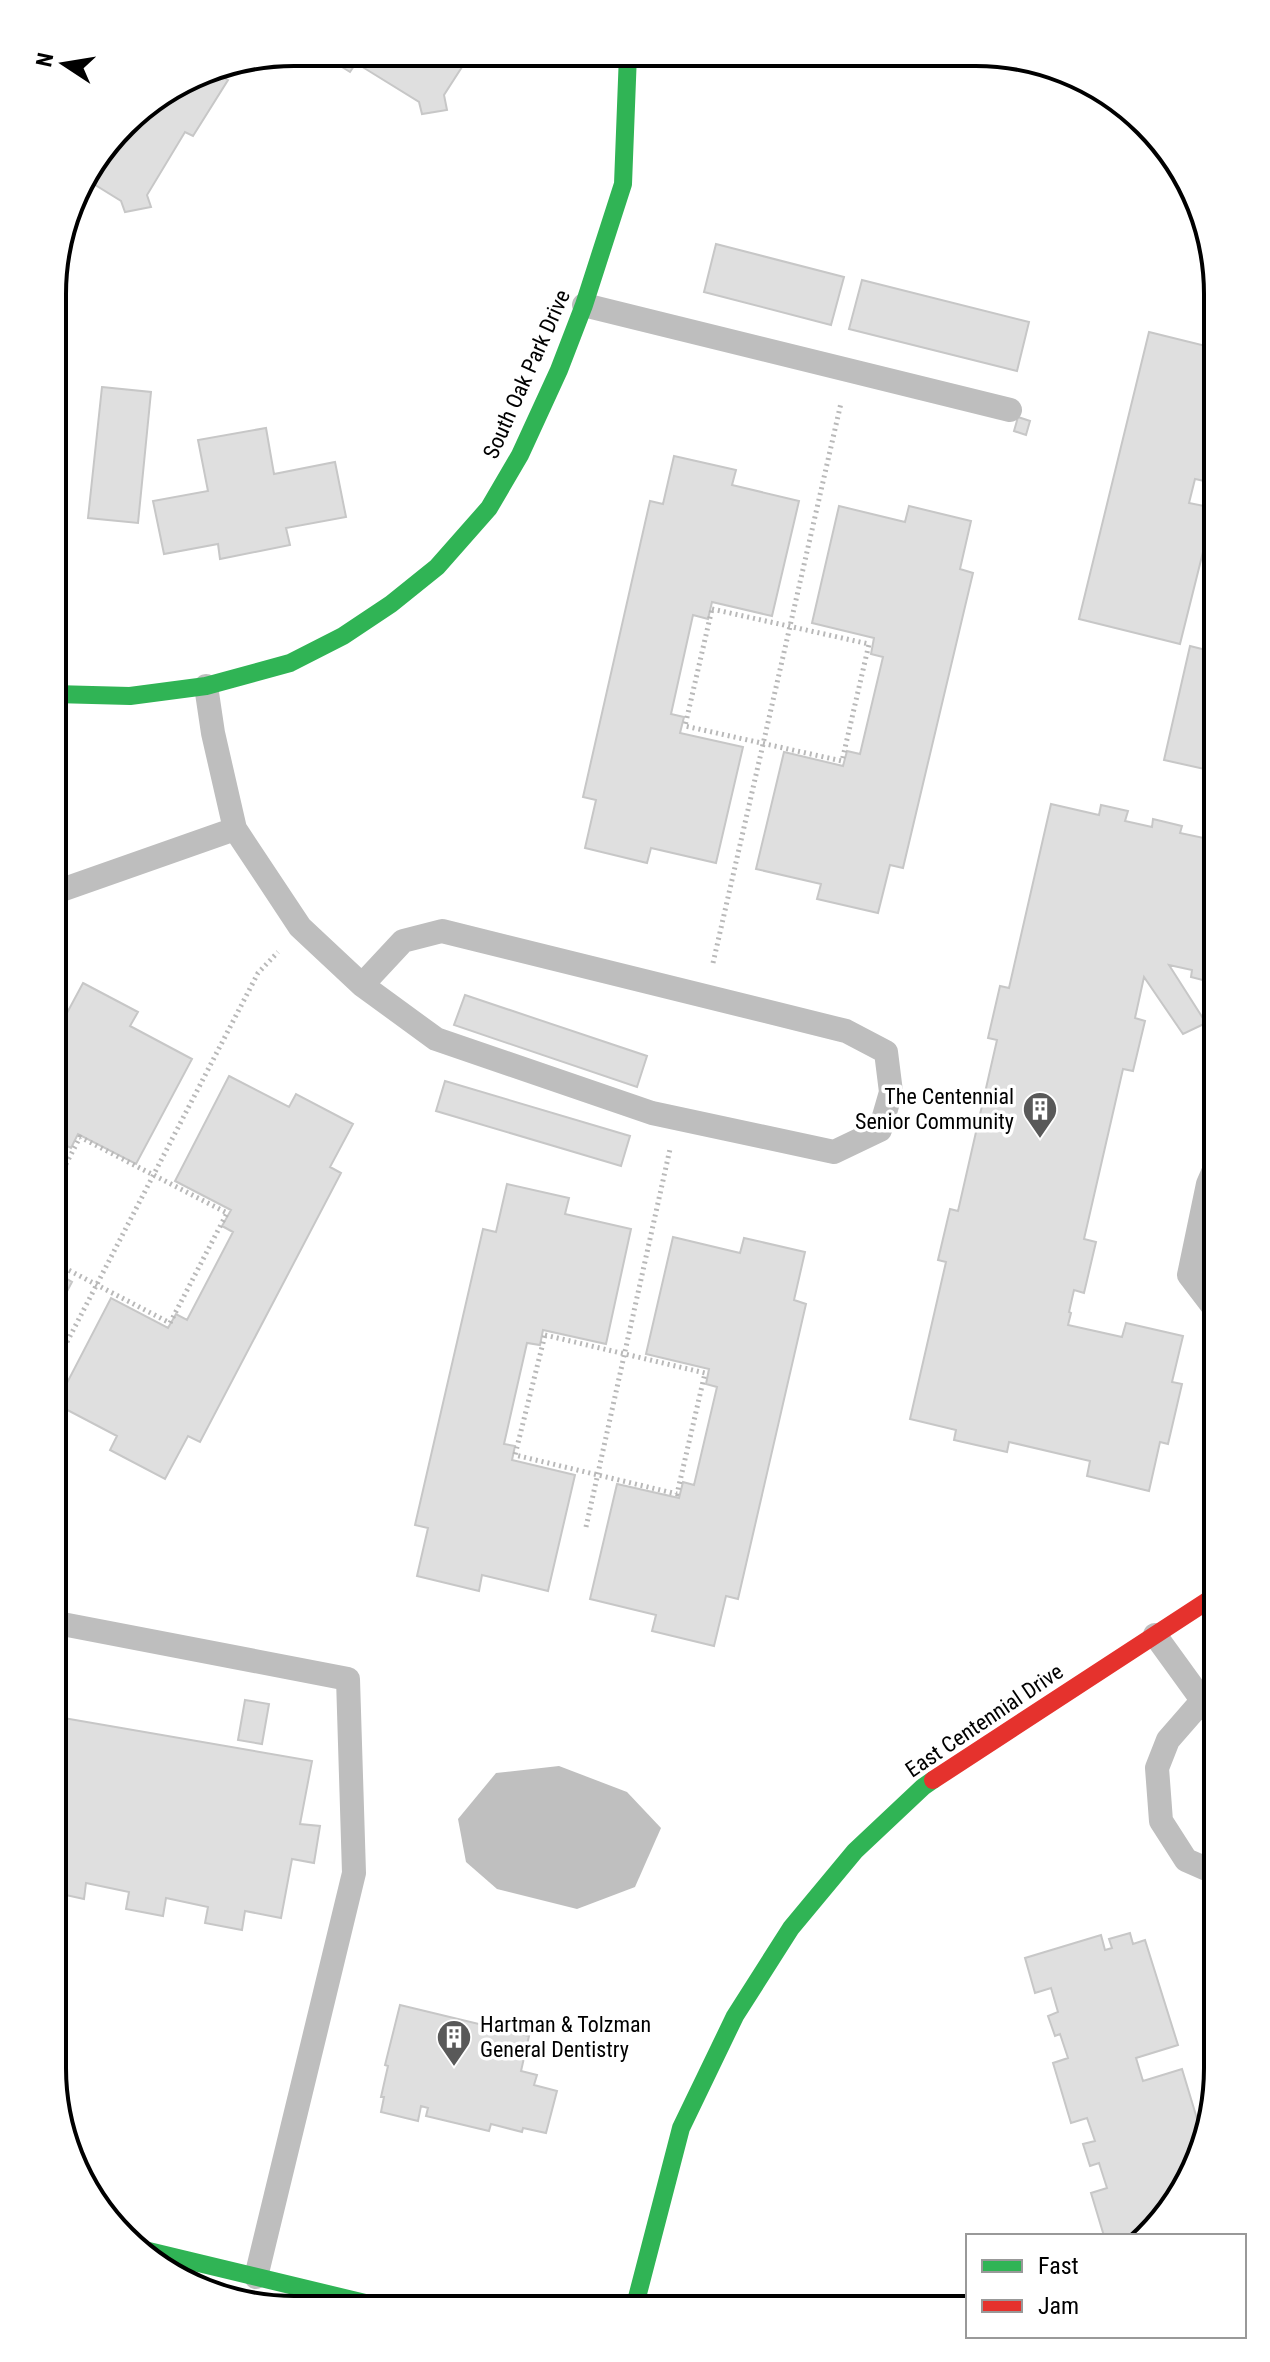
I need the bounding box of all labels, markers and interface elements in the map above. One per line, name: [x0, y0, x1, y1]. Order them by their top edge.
north arrow: [24, 24, 104, 104]
text: N: [31, 51, 59, 69]
street label: South Oak Park Drive: [478, 286, 575, 462]
place label: The Centennial Senior Community: [855, 1084, 1014, 1134]
building icon: The Centennial Senior Community: [1021, 1090, 1059, 1140]
street label: East Centennial Drive: [901, 1659, 1068, 1782]
place label: Hartman & Tolzman General Dentistry: [480, 2012, 651, 2062]
building icon: Hartman & Tolzman General Dentistry: [435, 2018, 473, 2068]
legend: [966, 2234, 1246, 2338]
text: Fast: [1038, 2252, 1079, 2280]
text: Jam: [1038, 2292, 1079, 2320]

